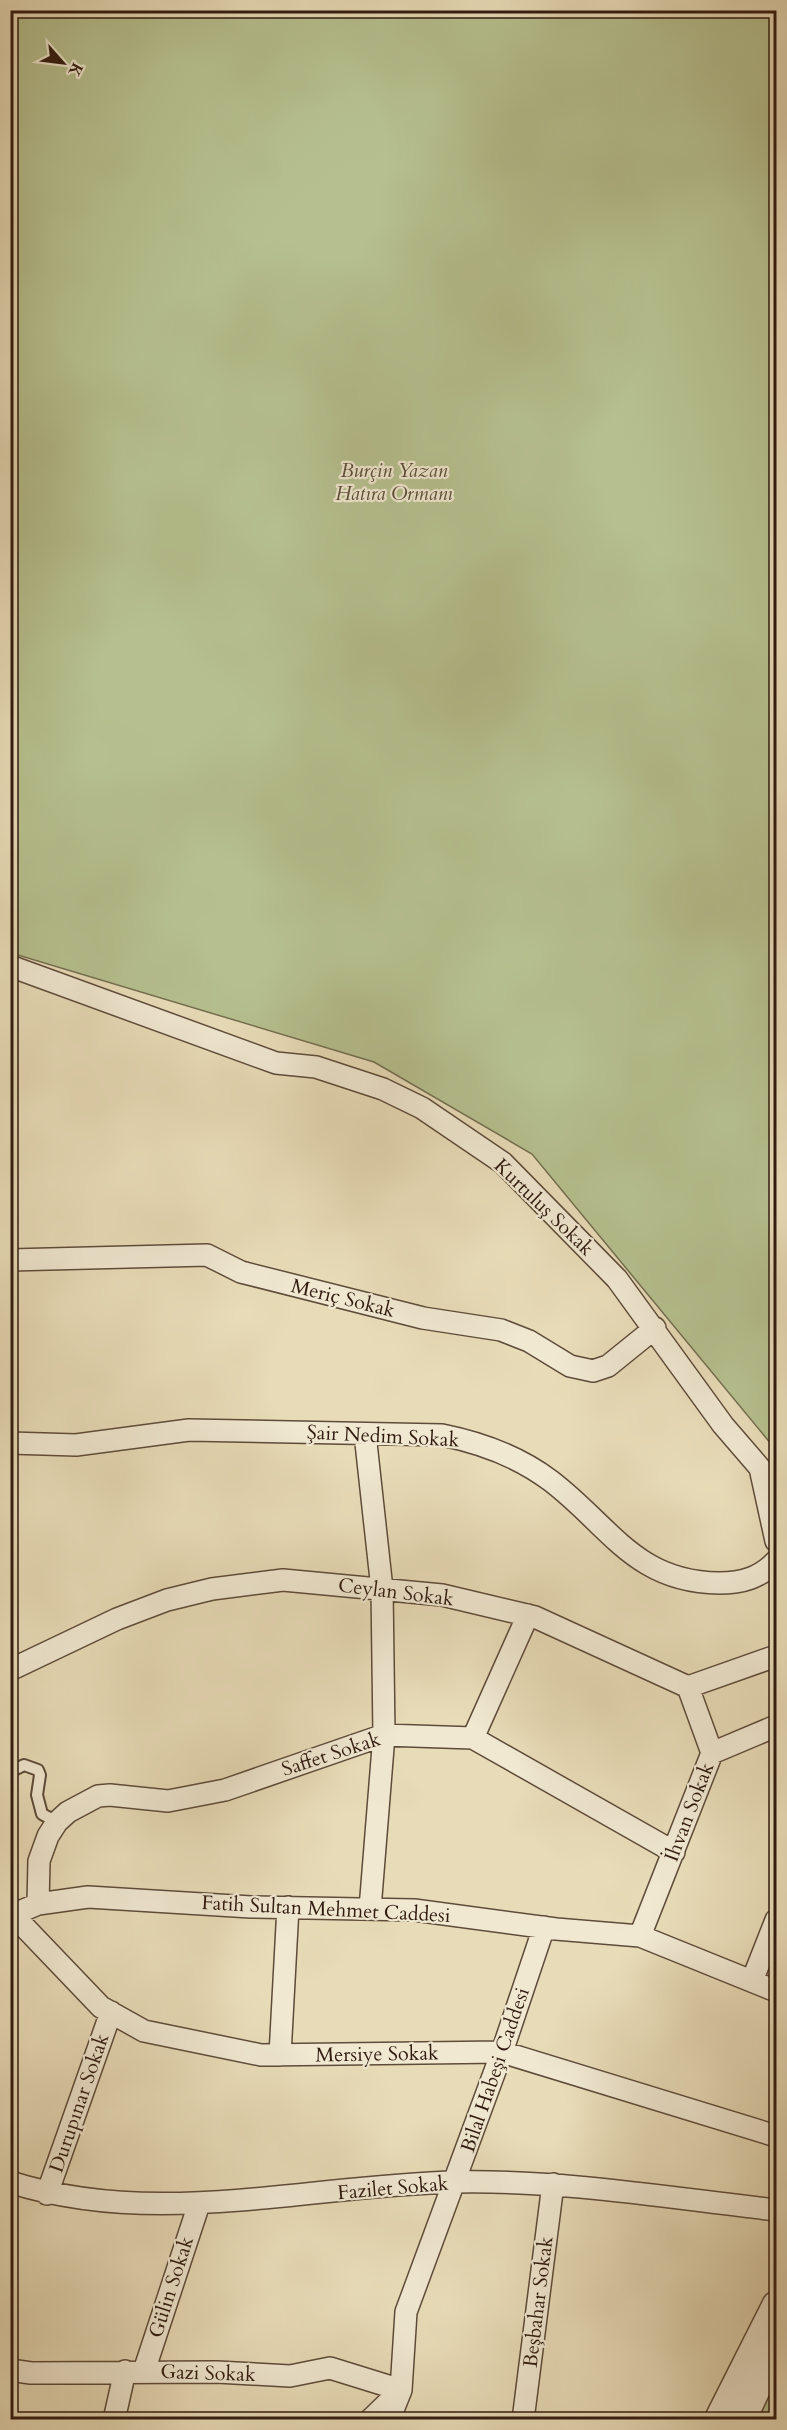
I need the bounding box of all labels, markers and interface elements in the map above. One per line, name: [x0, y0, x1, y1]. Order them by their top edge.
north arrow: [33, 33, 93, 93]
text: K: [63, 59, 88, 80]
park label: Burçin Yazan Hatıra Ormanı: [335, 457, 453, 507]
street label: Kurtuluş Sokak: [488, 1152, 600, 1262]
street label: Meriç Sokak: [288, 1272, 398, 1324]
street label: Şair Nedim Sokak: [306, 1419, 460, 1453]
street label: Ceylan Sokak: [337, 1572, 456, 1613]
street label: Saffet Sokak: [278, 1725, 384, 1783]
street label: İhvan Sokak: [658, 1758, 720, 1865]
street label: Fatih Sultan Mehmet Caddesi: [201, 1889, 452, 1929]
street label: Bilal Habeşi Caddesi: [454, 1984, 536, 2156]
street label: Durupınar Sokak: [43, 2030, 116, 2176]
street label: Mersiye Sokak: [315, 2039, 439, 2069]
street label: Fazilet Sokak: [336, 2170, 450, 2206]
street label: Gülin Sokak: [142, 2233, 200, 2341]
street label: Beşbahar Sokak: [517, 2235, 559, 2369]
street label: Gazi Sokak: [160, 2358, 256, 2388]

